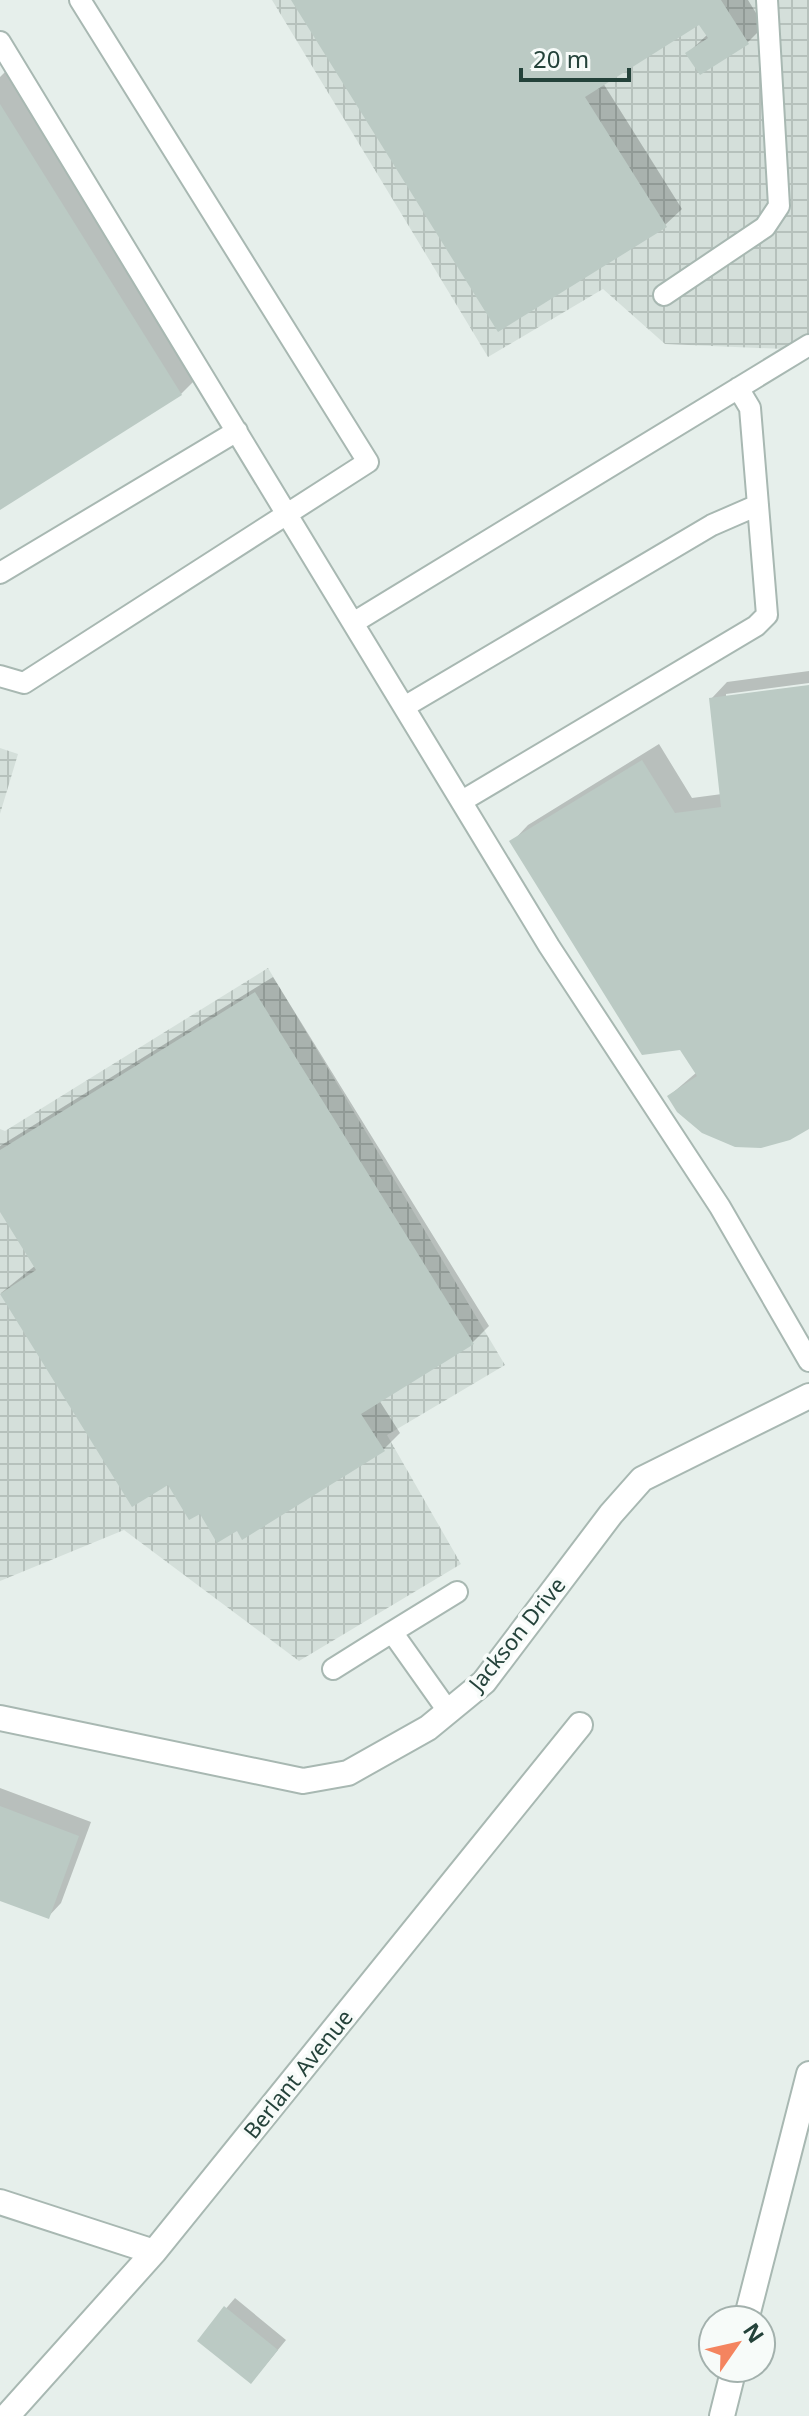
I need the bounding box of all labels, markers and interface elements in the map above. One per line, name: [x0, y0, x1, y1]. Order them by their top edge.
scale bar: [521, 32, 629, 82]
text: 20 m: [533, 42, 589, 75]
street label: Jackson Drive: [460, 1570, 571, 1698]
street label: Berlant Avenue: [236, 2002, 359, 2144]
north arrow: [697, 2304, 777, 2384]
text: N: [737, 2316, 772, 2348]

